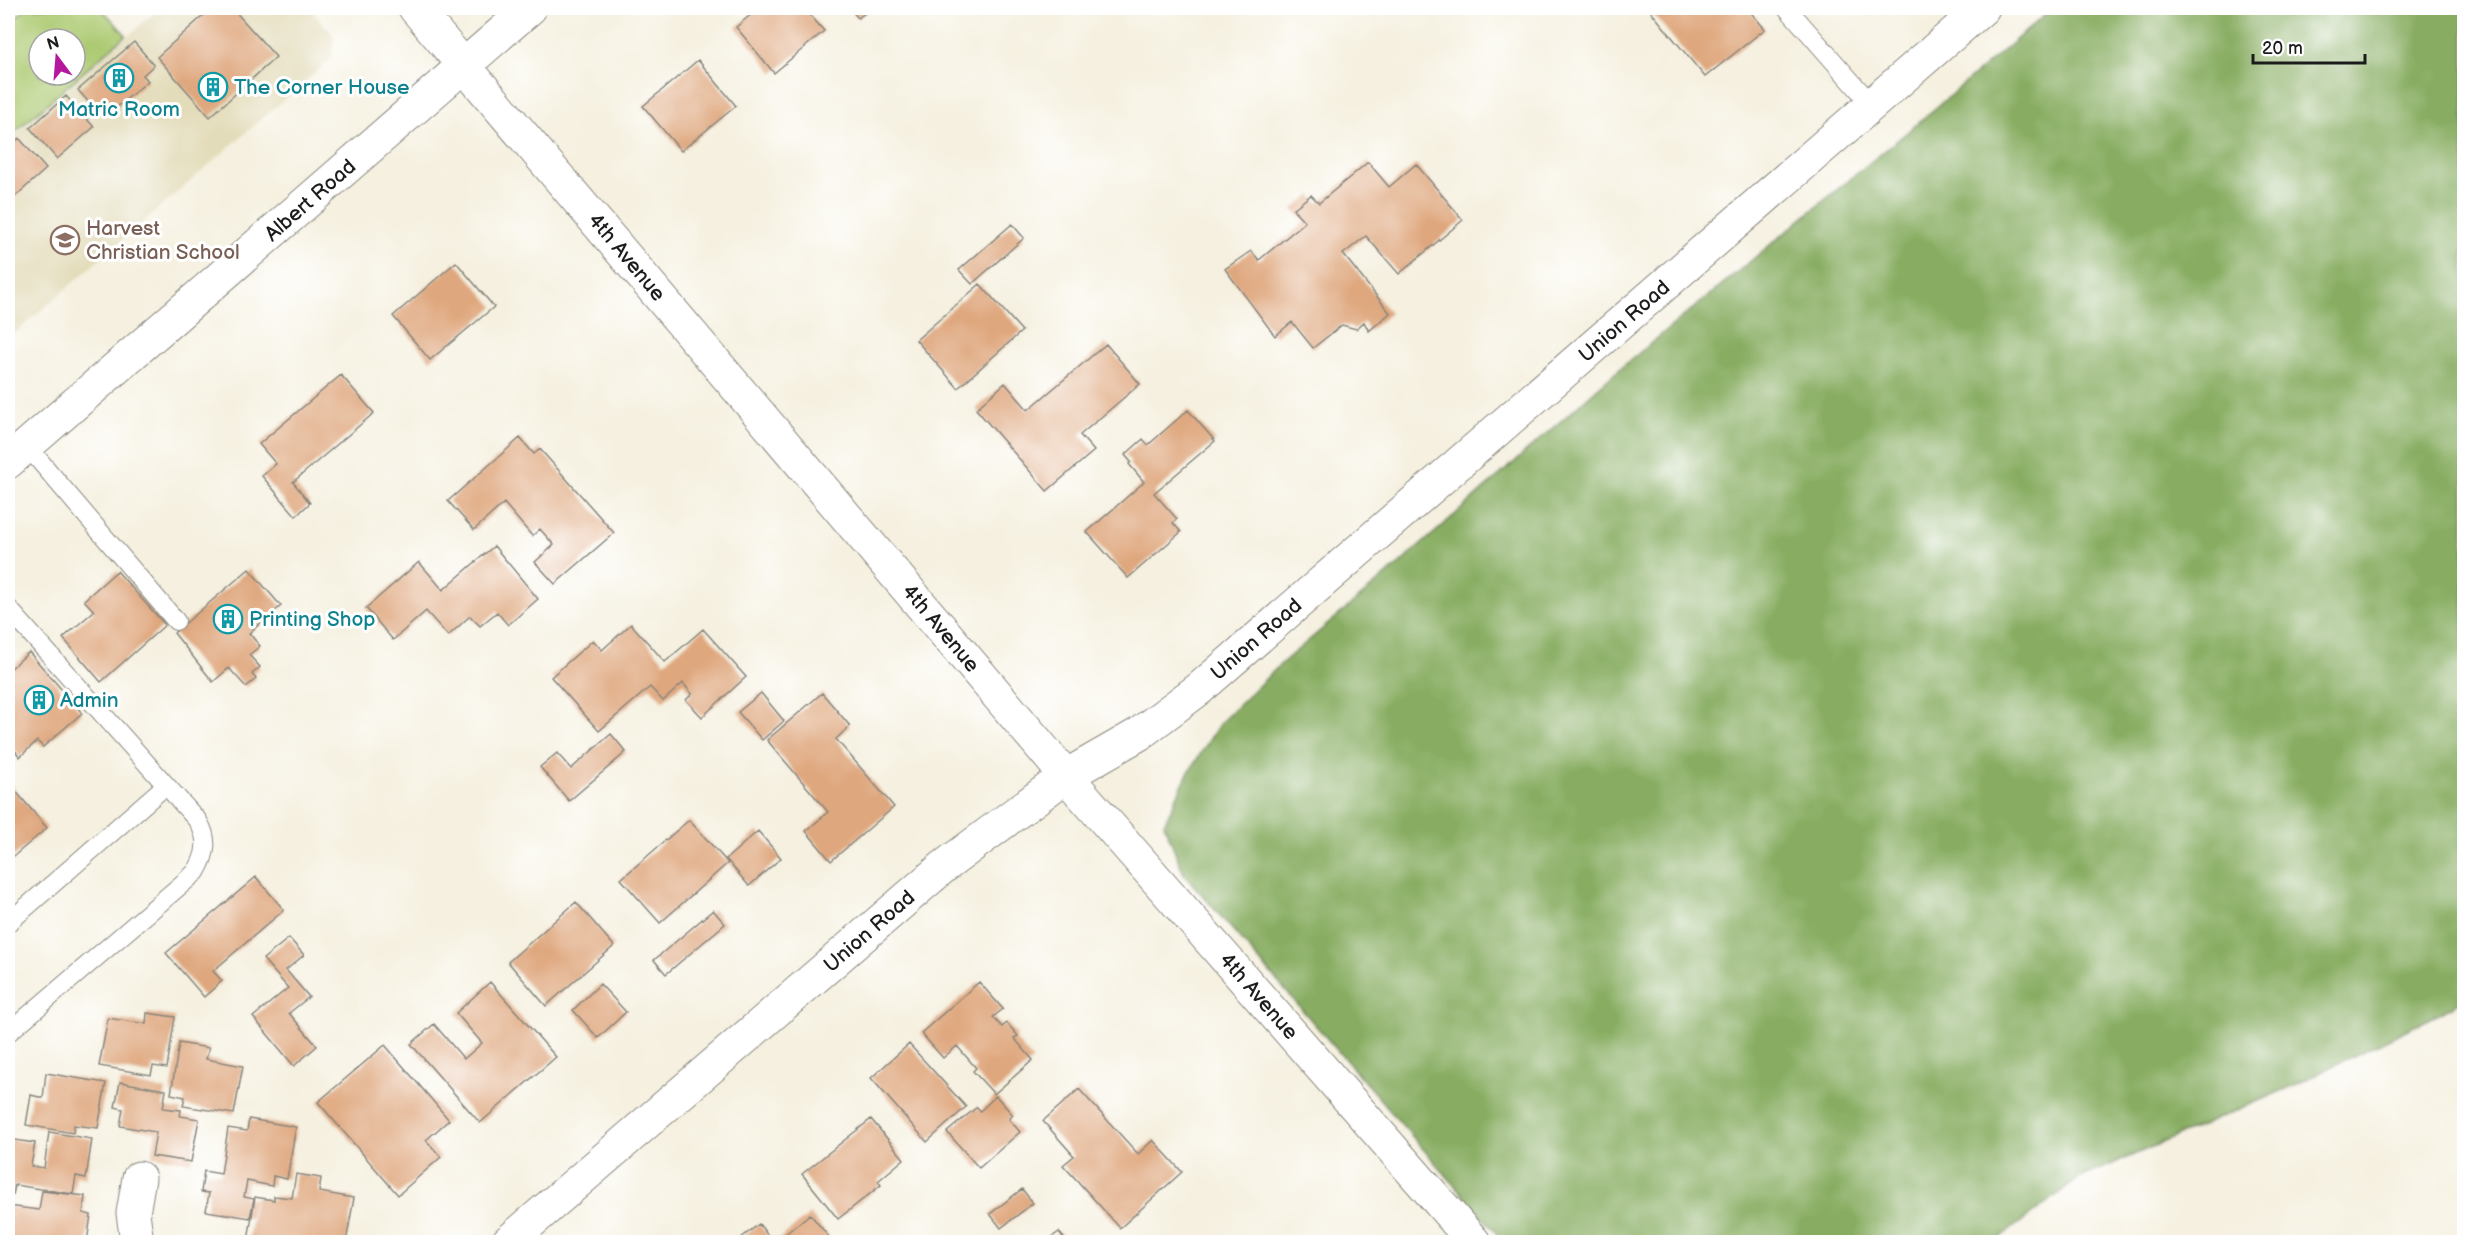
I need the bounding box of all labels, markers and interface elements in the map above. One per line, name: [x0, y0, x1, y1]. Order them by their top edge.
north arrow: [27, 27, 87, 87]
scale bar: [2253, 27, 2366, 65]
text: N: [45, 33, 62, 55]
text: 20 m: [2262, 38, 2303, 59]
building icon: Matric Room: [103, 62, 135, 94]
building icon: The Corner House: [197, 71, 229, 103]
place label: The Corner House: [234, 75, 409, 100]
place label: Matric Room: [58, 97, 180, 122]
street label: Albert Road: [260, 154, 361, 247]
street label: 4th Avenue: [583, 208, 671, 306]
place label: Harvest Christian School: [86, 216, 240, 265]
school or university icon: Harvest Christian School: [49, 224, 81, 256]
street label: Union Road: [1574, 275, 1675, 368]
street label: 4th Avenue: [897, 579, 985, 677]
street label: Union Road: [1206, 593, 1307, 686]
building icon: Printing Shop: [212, 603, 244, 635]
place label: Printing Shop: [249, 607, 376, 632]
building icon: Admin: [23, 684, 55, 716]
place label: Admin: [60, 688, 119, 713]
street label: Union Road: [819, 885, 920, 978]
street label: 4th Avenue: [1214, 948, 1303, 1045]

